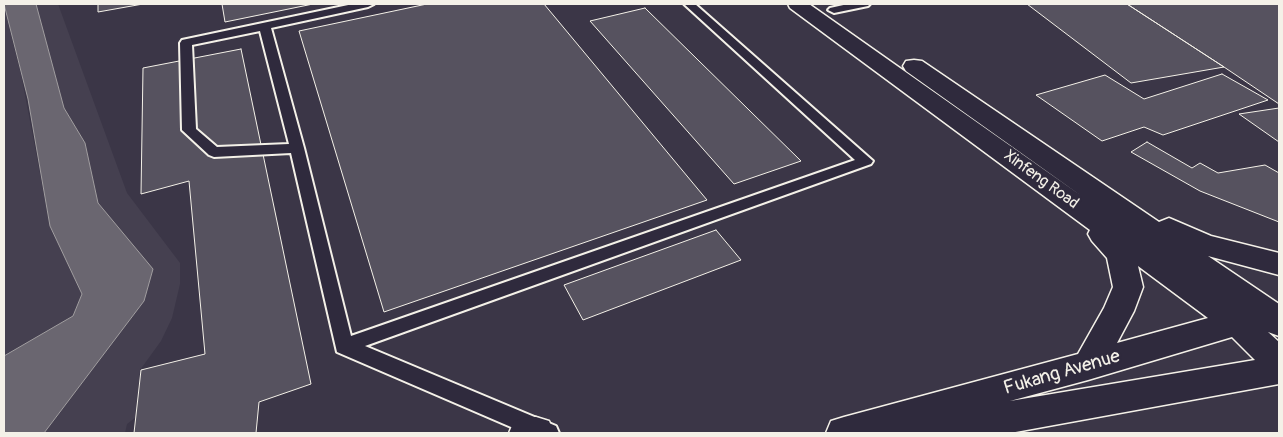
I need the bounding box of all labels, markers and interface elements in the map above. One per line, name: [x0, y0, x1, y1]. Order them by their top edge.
street label: Xinfeng Road: [1000, 146, 1082, 214]
street label: Fukang Avenue: [1001, 346, 1123, 400]

